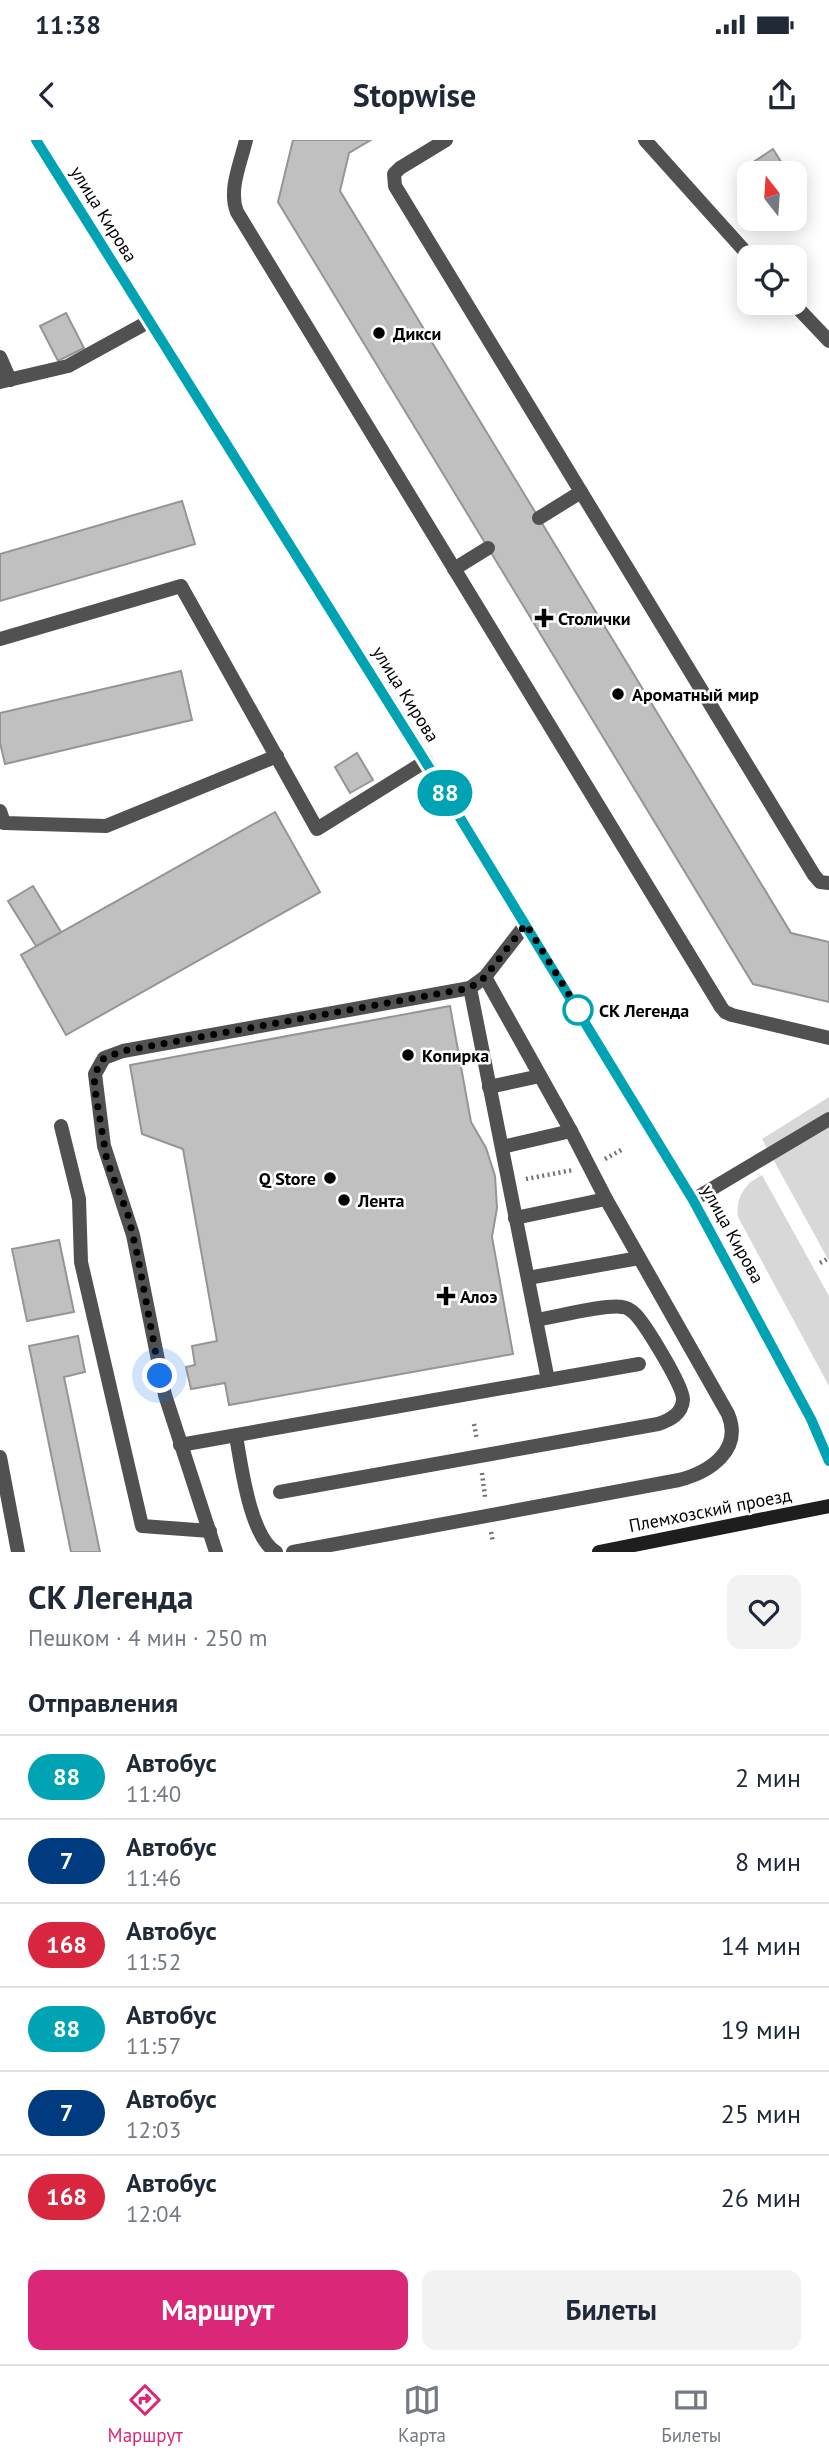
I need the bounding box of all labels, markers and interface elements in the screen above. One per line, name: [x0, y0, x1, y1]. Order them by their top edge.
text: 11:38: [35, 8, 101, 41]
text: Stopwise: [353, 74, 476, 116]
icon: back: [28, 76, 66, 114]
icon: share: [763, 76, 801, 114]
north arrow: [737, 161, 807, 231]
map controls: [737, 161, 807, 315]
street label: улица Кирова: [65, 162, 143, 266]
button: locate: [737, 245, 807, 315]
place label: Дикси: [393, 322, 441, 345]
marker: Дикси: [371, 325, 387, 341]
place label: Столички: [558, 607, 631, 630]
marker: Столички: [536, 610, 552, 626]
street label: улица Кирова: [367, 642, 445, 746]
place label: Ароматный мир: [632, 683, 759, 706]
marker: Ароматный мир: [610, 686, 626, 702]
line badge: 88: [414, 770, 476, 816]
text: 88: [431, 777, 459, 808]
marker: СК Легенда: [563, 995, 593, 1025]
place label: СК Легенда: [599, 999, 689, 1022]
place label: Копирка: [422, 1044, 489, 1067]
marker: Копирка: [400, 1047, 416, 1063]
place label: Q Store: [259, 1167, 316, 1190]
marker: Q Store: [322, 1170, 338, 1186]
street label: улица Кирова: [697, 1181, 769, 1287]
place label: Лента: [357, 1189, 405, 1212]
marker: Лента: [336, 1192, 352, 1208]
place label: Алоэ: [460, 1285, 498, 1308]
marker: Алоэ: [438, 1288, 454, 1304]
your location: [142, 1358, 177, 1393]
street label: Племхозский проезд: [627, 1483, 794, 1537]
text: СК Легенда: [28, 1575, 193, 1618]
button: heart: [727, 1575, 801, 1649]
text: Пешком · 4 мин · 250 m: [28, 1623, 267, 1652]
text: Отправления: [28, 1686, 178, 1719]
text: Автобус: [126, 1746, 217, 1779]
text: 88: [53, 1761, 80, 1792]
text: 2 мин: [735, 1761, 801, 1794]
text: 11:40: [126, 1779, 181, 1808]
text: Автобус: [126, 1830, 217, 1863]
text: 7: [60, 1845, 73, 1876]
text: 8 мин: [735, 1845, 801, 1878]
text: 11:46: [126, 1863, 181, 1892]
text: Автобус: [126, 1914, 217, 1947]
text: 168: [46, 1929, 87, 1960]
text: 14 мин: [721, 1929, 801, 1962]
text: 11:52: [126, 1947, 181, 1976]
text: Автобус: [126, 1998, 217, 2031]
text: 88: [53, 2013, 80, 2044]
text: 19 мин: [721, 2013, 801, 2046]
text: 11:57: [126, 2031, 181, 2060]
text: Автобус: [126, 2082, 217, 2115]
text: 7: [60, 2097, 73, 2128]
text: 25 мин: [721, 2097, 801, 2130]
text: 12:03: [126, 2115, 181, 2144]
text: Автобус: [126, 2166, 217, 2199]
text: 168: [46, 2181, 87, 2212]
text: 26 мин: [721, 2181, 801, 2214]
text: 12:04: [126, 2199, 181, 2228]
button: Маршрут: [28, 2270, 408, 2350]
button: Билеты: [422, 2270, 801, 2350]
tab: Маршрут: [108, 2381, 183, 2447]
tab: Карта: [398, 2381, 446, 2447]
tab: Билеты: [661, 2381, 721, 2447]

